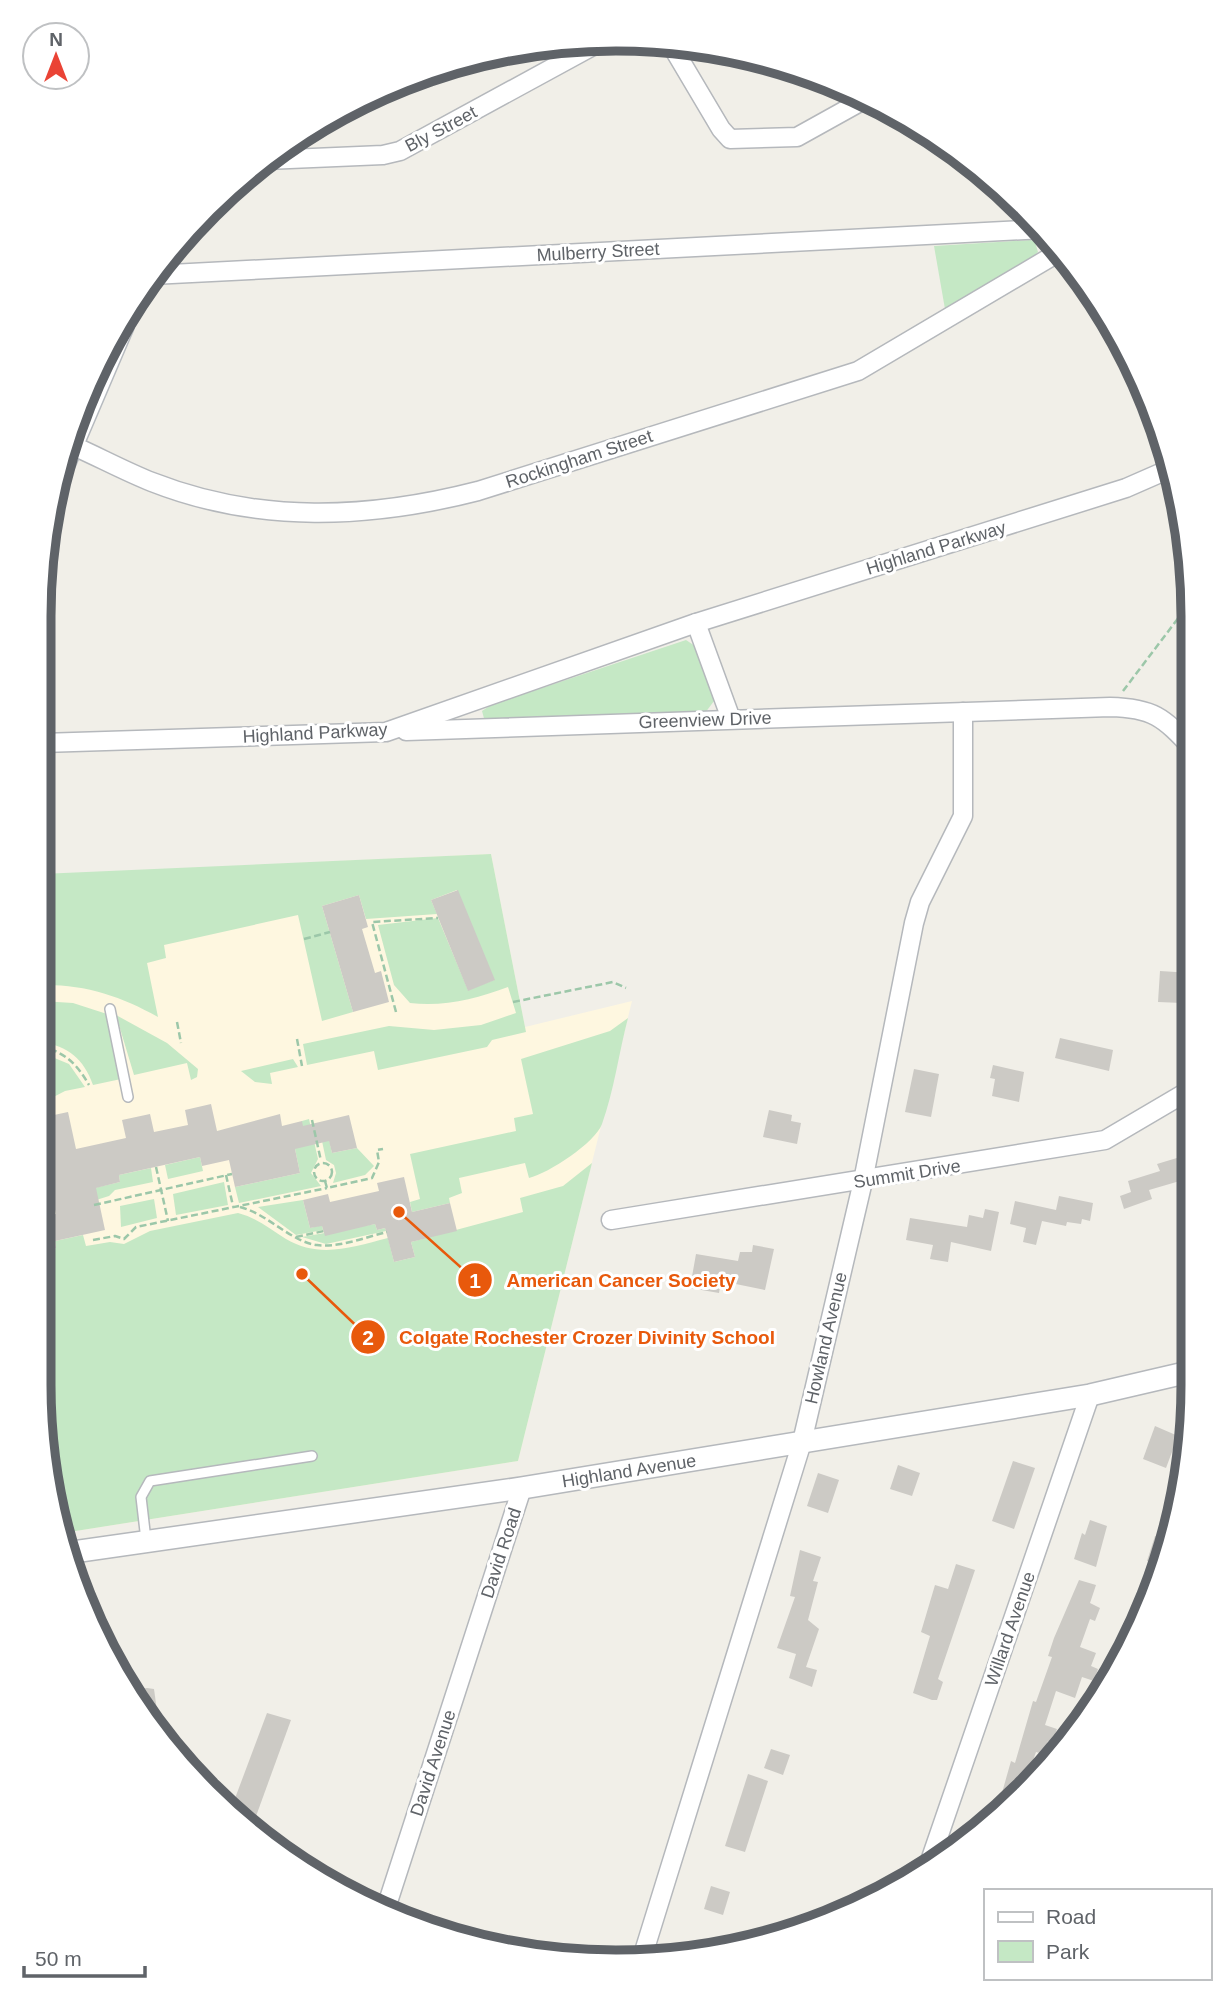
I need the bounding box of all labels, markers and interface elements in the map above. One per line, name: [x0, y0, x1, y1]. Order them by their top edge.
north arrow: [21, 21, 91, 91]
text: N: [49, 29, 63, 50]
street label: Bly Street: [402, 102, 480, 156]
street label: Mulberry Street: [536, 239, 660, 265]
street label: Rockingham Street: [503, 426, 655, 492]
street label: Highland Parkway: [864, 517, 1008, 579]
street label: Greenview Drive: [638, 708, 772, 732]
street label: Highland Parkway: [242, 719, 388, 747]
street label: Summit Drive: [852, 1156, 962, 1192]
callout: American Cancer Society: [457, 1260, 749, 1300]
text: 1: [469, 1269, 481, 1292]
text: American Cancer Society: [506, 1270, 736, 1291]
street label: Howland Avenue: [801, 1270, 851, 1406]
callout: Colgate Rochester Crozer Divinity School: [350, 1317, 789, 1357]
text: 2: [362, 1326, 374, 1349]
text: Colgate Rochester Crozer Divinity School: [399, 1327, 775, 1348]
street label: Highland Avenue: [560, 1451, 698, 1491]
street label: David Road: [477, 1505, 525, 1601]
street label: Willard Avenue: [981, 1569, 1039, 1689]
street label: David Avenue: [406, 1707, 460, 1819]
legend: [984, 1889, 1211, 1980]
text: Road: [1046, 1905, 1096, 1928]
scale bar: [24, 1934, 145, 1978]
text: Park: [1046, 1940, 1090, 1963]
text: 50 m: [35, 1947, 82, 1970]

